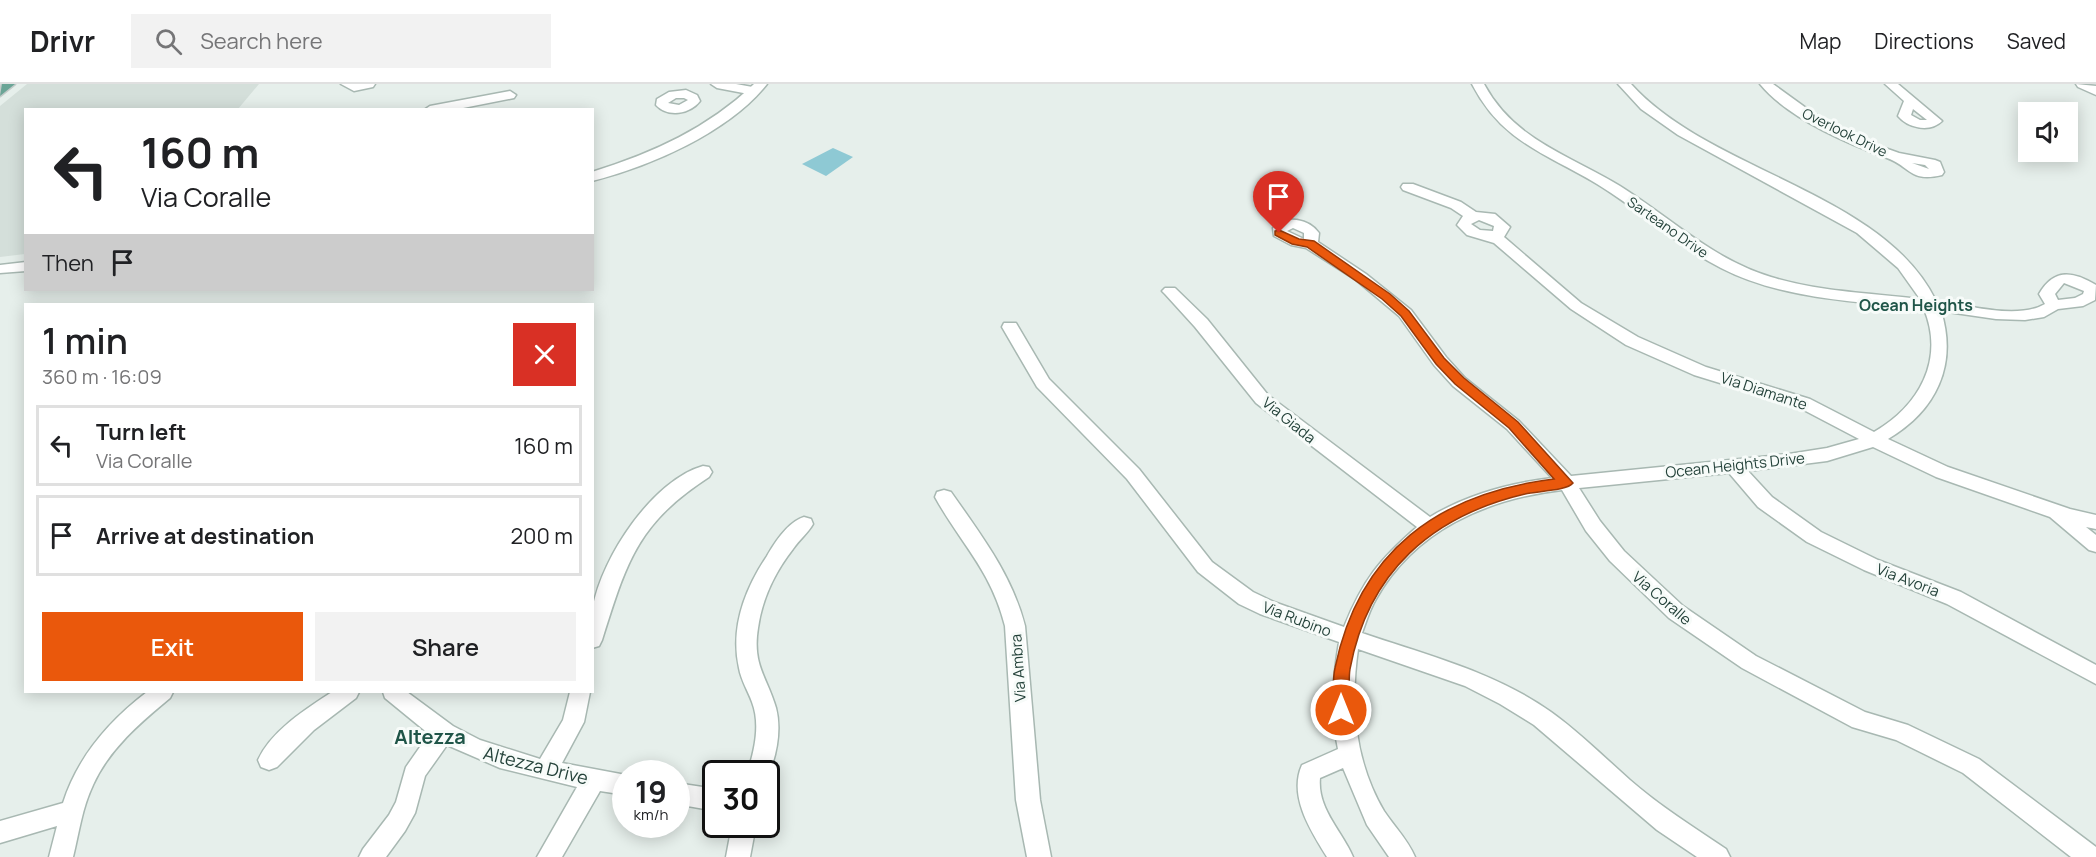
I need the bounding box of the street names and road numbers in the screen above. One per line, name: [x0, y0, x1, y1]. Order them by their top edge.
street label: Overlook Drive: [1799, 103, 1891, 161]
street label: Sarteano Drive: [1624, 192, 1712, 262]
street label: Via Diamante: [1718, 367, 1810, 415]
street label: Via Giada: [1258, 392, 1320, 448]
street label: Ocean Heights Drive: [1664, 447, 1806, 483]
street label: Via Avoria: [1873, 558, 1943, 602]
street label: Via Coralle: [1628, 566, 1696, 630]
street label: Via Rubino: [1260, 596, 1335, 642]
street label: Via Ambra: [1005, 633, 1031, 703]
street label: Altezza Drive: [481, 740, 591, 790]

